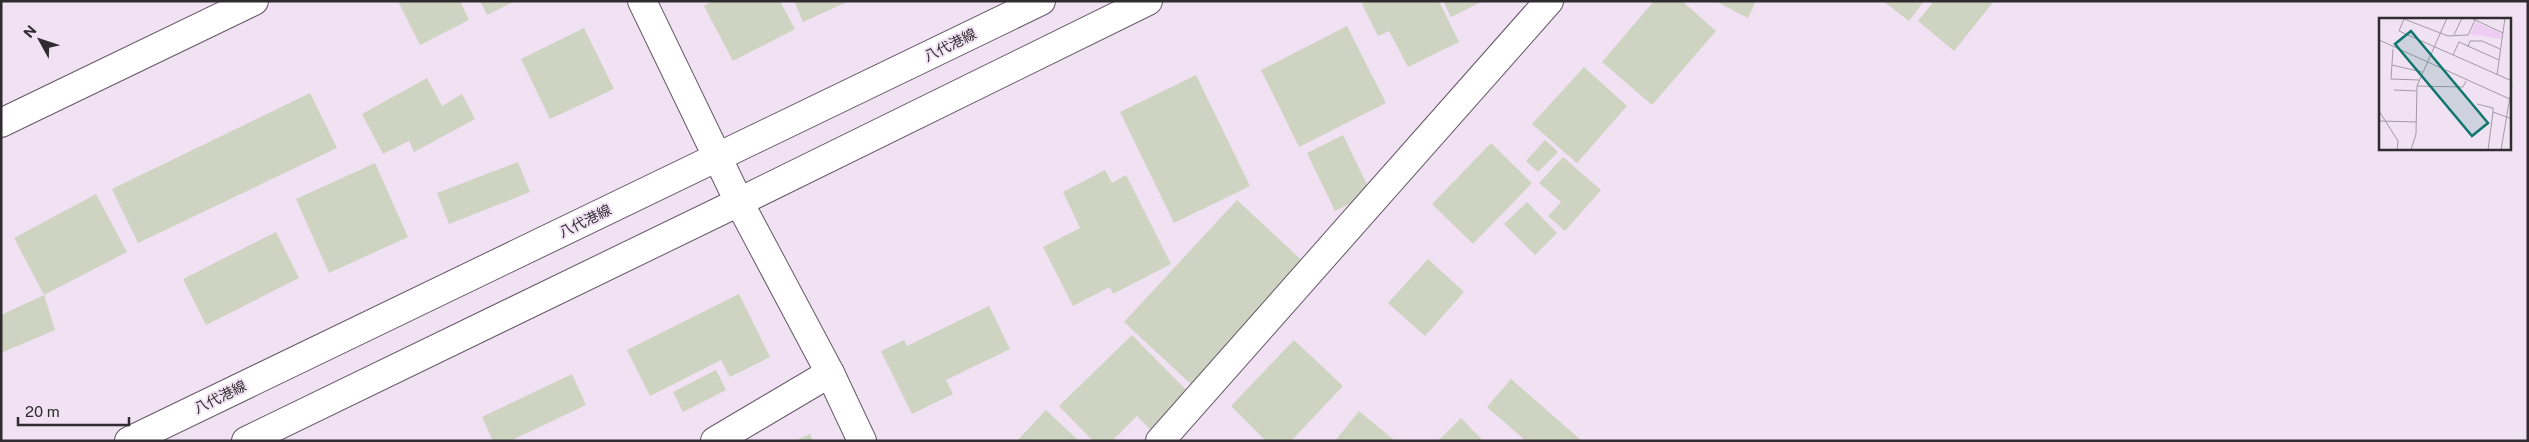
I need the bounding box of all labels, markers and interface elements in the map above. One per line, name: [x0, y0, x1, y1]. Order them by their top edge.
north arrow: [15, 15, 65, 65]
inset map: [2379, 18, 2512, 150]
text: N: [20, 22, 40, 41]
street label: 八代港線: [921, 26, 979, 64]
street label: 八代港線: [556, 202, 614, 240]
street label: 八代港線: [191, 378, 249, 416]
scale bar: [18, 394, 129, 426]
text: 20 m: [25, 403, 60, 420]

